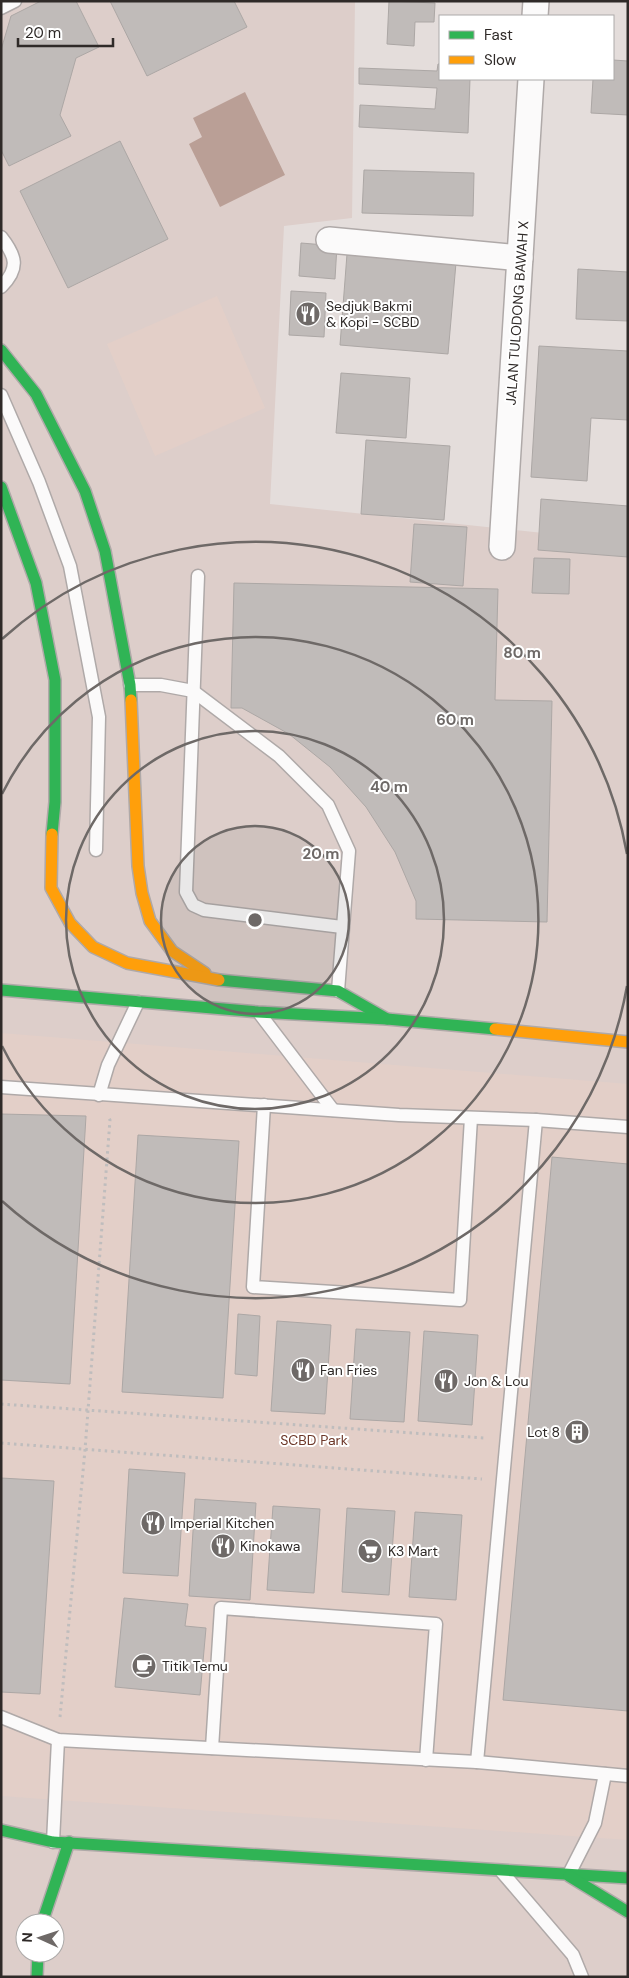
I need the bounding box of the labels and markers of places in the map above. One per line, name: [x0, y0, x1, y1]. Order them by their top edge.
place label: Sedjuk Bakmi & Kopi - SCBD: [326, 297, 419, 331]
restaurant icon: Sedjuk Bakmi & Kopi - SCBD: [295, 301, 321, 327]
centre of rings: [246, 911, 264, 929]
restaurant icon: Fan Fries: [290, 1357, 316, 1383]
place label: Fan Fries: [320, 1361, 377, 1379]
restaurant icon: Jon & Lou: [433, 1368, 459, 1394]
place label: Jon & Lou: [464, 1372, 528, 1390]
building icon: Lot 8: [564, 1419, 590, 1445]
place label: Lot 8: [527, 1423, 560, 1441]
restaurant icon: Imperial Kitchen: [140, 1510, 166, 1536]
place label: Imperial Kitchen: [170, 1514, 274, 1532]
restaurant icon: Kinokawa: [210, 1533, 236, 1559]
place label: Kinokawa: [240, 1537, 300, 1555]
supermarket icon: K3 Mart: [357, 1538, 383, 1564]
place label: K3 Mart: [388, 1542, 438, 1560]
cafe icon: Titik Temu: [131, 1653, 157, 1679]
place label: Titik Temu: [162, 1657, 228, 1675]

